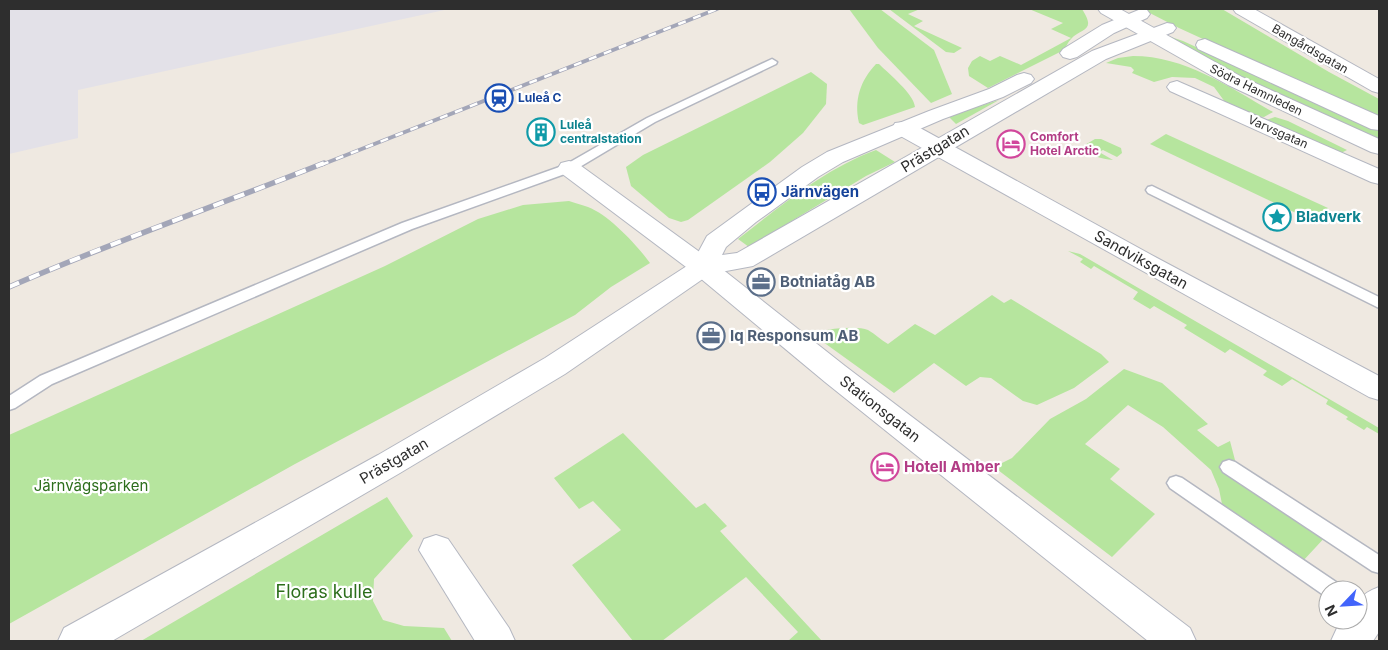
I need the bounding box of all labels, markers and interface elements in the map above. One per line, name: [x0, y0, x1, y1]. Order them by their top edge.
street label: Bangårdsgatan: [1269, 21, 1351, 76]
street label: Södra Hamnleden: [1207, 61, 1305, 119]
station icon: Luleå C: [484, 83, 514, 113]
place label: Luleå C: [518, 90, 562, 105]
street label: Varvsgatan: [1246, 112, 1311, 151]
building icon: Luleå centralstation: [526, 117, 556, 147]
place label: Luleå centralstation: [560, 117, 642, 146]
street label: Prästgatan: [897, 121, 972, 176]
hotel icon: Comfort Hotel Arctic: [996, 129, 1026, 159]
place label: Comfort Hotel Arctic: [1030, 129, 1099, 158]
bus stop icon: Järnvägen: [747, 177, 777, 207]
place label: Järnvägen: [781, 182, 859, 201]
place icon: Bladverk: [1262, 202, 1292, 232]
place label: Bladverk: [1296, 207, 1361, 226]
street label: Sandviksgatan: [1091, 226, 1191, 293]
office icon: Botniatåg AB: [746, 267, 776, 297]
place label: Botniatåg AB: [780, 272, 875, 291]
office icon: Iq Responsum AB: [696, 321, 726, 351]
place label: Iq Responsum AB: [730, 326, 858, 345]
street label: Stationsgatan: [836, 371, 924, 446]
street label: Prästgatan: [356, 433, 432, 488]
hotel icon: Hotell Amber: [870, 452, 900, 482]
place label: Hotell Amber: [904, 457, 1000, 476]
park label: Järnvägsparken: [34, 476, 148, 495]
north arrow: [1318, 580, 1368, 630]
park label: Floras kulle: [276, 581, 372, 602]
text: N: [1321, 602, 1341, 619]

